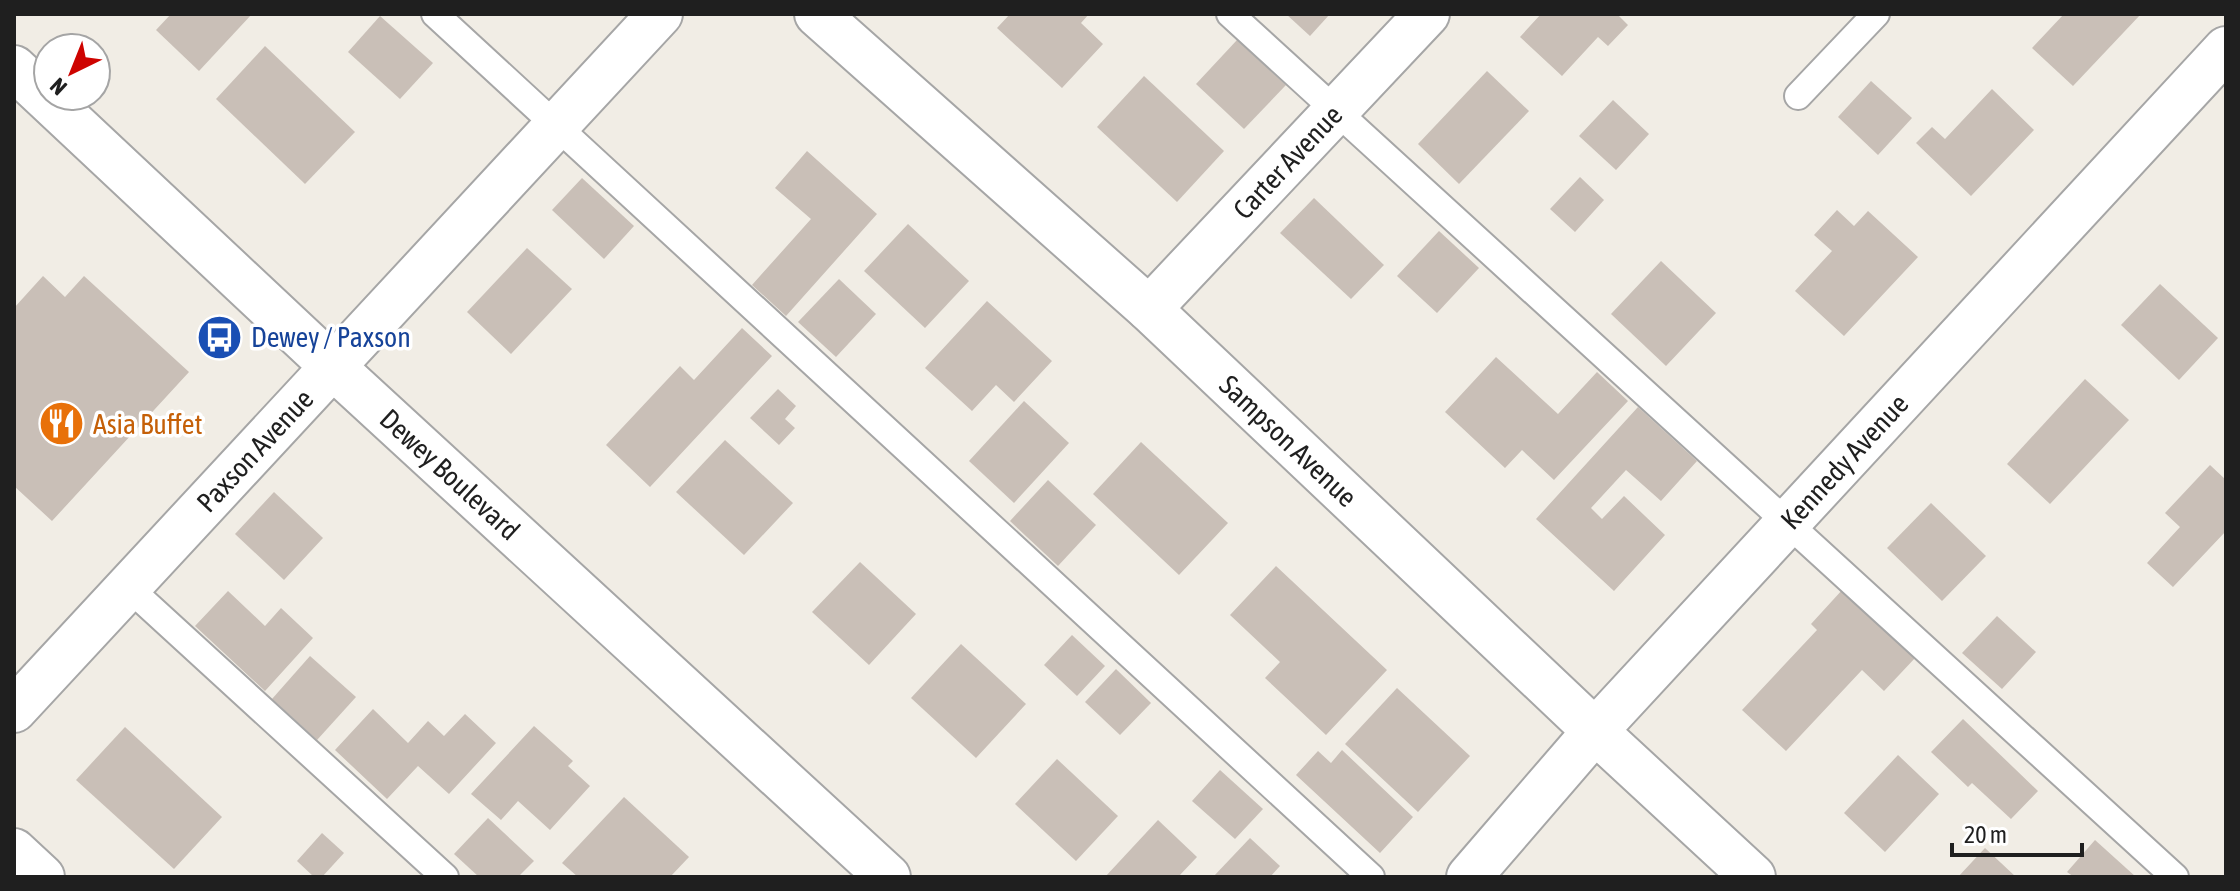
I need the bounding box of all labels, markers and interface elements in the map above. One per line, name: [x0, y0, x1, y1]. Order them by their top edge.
north arrow: [32, 32, 112, 112]
text: N: [45, 73, 72, 101]
street label: Carter Avenue: [1227, 99, 1348, 225]
bus stop icon: Dewey / Paxson: [196, 313, 244, 361]
place label: Dewey / Paxson: [251, 321, 411, 353]
street label: Sampson Avenue: [1213, 369, 1363, 513]
street label: Paxson Avenue: [190, 383, 319, 518]
street label: Kennedy Avenue: [1774, 388, 1914, 535]
restaurant icon: Asia Buffet: [38, 400, 86, 448]
street label: Dewey Boulevard: [374, 402, 526, 546]
place label: Asia Buffet: [93, 408, 203, 440]
scale bar: [1952, 807, 2082, 857]
text: 20 m: [1964, 821, 2007, 848]

